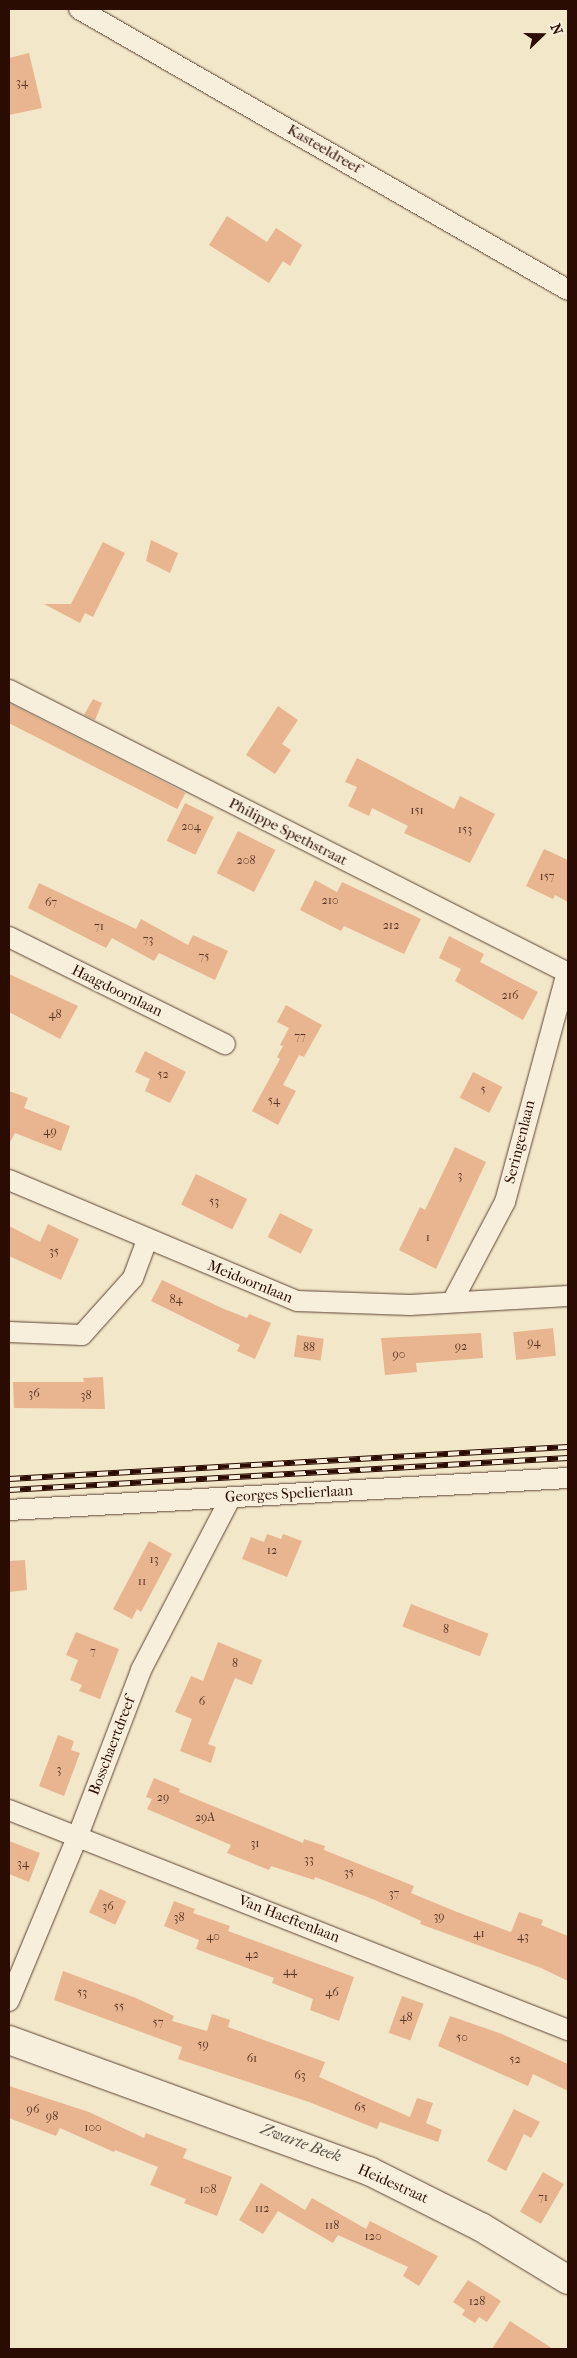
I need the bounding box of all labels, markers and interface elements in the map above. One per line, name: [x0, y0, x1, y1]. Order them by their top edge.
north arrow: [517, 10, 567, 60]
text: N: [547, 21, 566, 37]
house number: 34: [16, 76, 28, 90]
street label: Kasteeldreef: [284, 121, 364, 177]
street label: Philippe Spethstraat: [226, 794, 350, 870]
house number: 151: [410, 804, 424, 818]
house number: 204: [181, 820, 201, 834]
house number: 153: [458, 823, 472, 837]
house number: 208: [237, 854, 255, 868]
house number: 157: [539, 870, 555, 884]
house number: 210: [321, 894, 339, 908]
house number: 67: [45, 896, 57, 910]
house number: 212: [383, 919, 399, 933]
house number: 71: [94, 920, 104, 934]
house number: 73: [143, 933, 153, 947]
house number: 75: [199, 950, 209, 964]
street label: Haagdoornlaan: [69, 961, 165, 1021]
house number: 216: [502, 989, 518, 1003]
house number: 48: [48, 1008, 62, 1022]
house number: 77: [294, 1030, 306, 1044]
house number: 52: [157, 1068, 169, 1082]
house number: 5: [480, 1083, 486, 1097]
house number: 54: [268, 1094, 280, 1108]
street label: Seringenlaan: [501, 1098, 539, 1186]
house number: 49: [43, 1125, 57, 1139]
house number: 3: [458, 1169, 462, 1183]
house number: 53: [209, 1195, 219, 1209]
house number: 1: [426, 1231, 430, 1245]
house number: 35: [49, 1245, 59, 1259]
street label: Meidoornlaan: [205, 1257, 295, 1307]
house number: 84: [169, 1293, 183, 1307]
house number: 94: [527, 1336, 541, 1350]
house number: 92: [455, 1340, 467, 1354]
house number: 88: [303, 1341, 315, 1355]
house number: 90: [393, 1348, 405, 1362]
house number: 36: [28, 1387, 40, 1401]
house number: 38: [81, 1389, 91, 1403]
street label: Georges Spelierlaan: [225, 1482, 353, 1506]
house number: 12: [267, 1544, 277, 1558]
house number: 13: [149, 1553, 159, 1567]
house number: 11: [138, 1575, 146, 1589]
house number: 8: [443, 1623, 449, 1637]
house number: 7: [90, 1645, 96, 1659]
house number: 8: [232, 1657, 238, 1671]
street label: Bosschaertdreef: [85, 1694, 139, 1798]
house number: 6: [199, 1695, 205, 1709]
house number: 3: [57, 1763, 61, 1777]
house number: 29: [157, 1791, 169, 1805]
house number: 29A: [195, 1811, 215, 1825]
house number: 31: [250, 1837, 260, 1851]
house number: 33: [304, 1853, 314, 1867]
house number: 34: [17, 1857, 29, 1871]
house number: 35: [344, 1866, 354, 1880]
house number: 37: [389, 1887, 399, 1901]
street label: Van Haeftenlaan: [236, 1891, 342, 1947]
house number: 36: [102, 1900, 114, 1914]
house number: 39: [433, 1910, 445, 1924]
house number: 38: [174, 1911, 184, 1925]
house number: 41: [473, 1927, 485, 1941]
house number: 40: [206, 1930, 220, 1944]
house number: 43: [517, 1930, 529, 1944]
house number: 42: [245, 1948, 259, 1962]
house number: 44: [283, 1965, 297, 1979]
house number: 53: [77, 1986, 87, 2000]
house number: 46: [325, 1986, 339, 2000]
house number: 55: [114, 2000, 124, 2014]
house number: 48: [399, 2011, 413, 2025]
house number: 57: [153, 2016, 163, 2030]
house number: 50: [456, 2031, 468, 2045]
house number: 59: [197, 2038, 209, 2052]
house number: 61: [247, 2052, 257, 2066]
house number: 52: [509, 2053, 521, 2067]
house number: 63: [294, 2069, 306, 2083]
house number: 65: [354, 2101, 366, 2115]
house number: 96: [27, 2103, 39, 2117]
house number: 98: [46, 2110, 58, 2124]
water label: Zwarte Beek: [258, 2120, 344, 2166]
house number: 100: [84, 2121, 102, 2135]
street label: Heidestraat: [355, 2160, 431, 2208]
house number: 108: [200, 2183, 216, 2197]
house number: 71: [538, 2191, 548, 2205]
house number: 112: [255, 2202, 269, 2216]
house number: 118: [325, 2219, 339, 2233]
house number: 120: [364, 2230, 382, 2244]
house number: 128: [469, 2295, 485, 2309]

